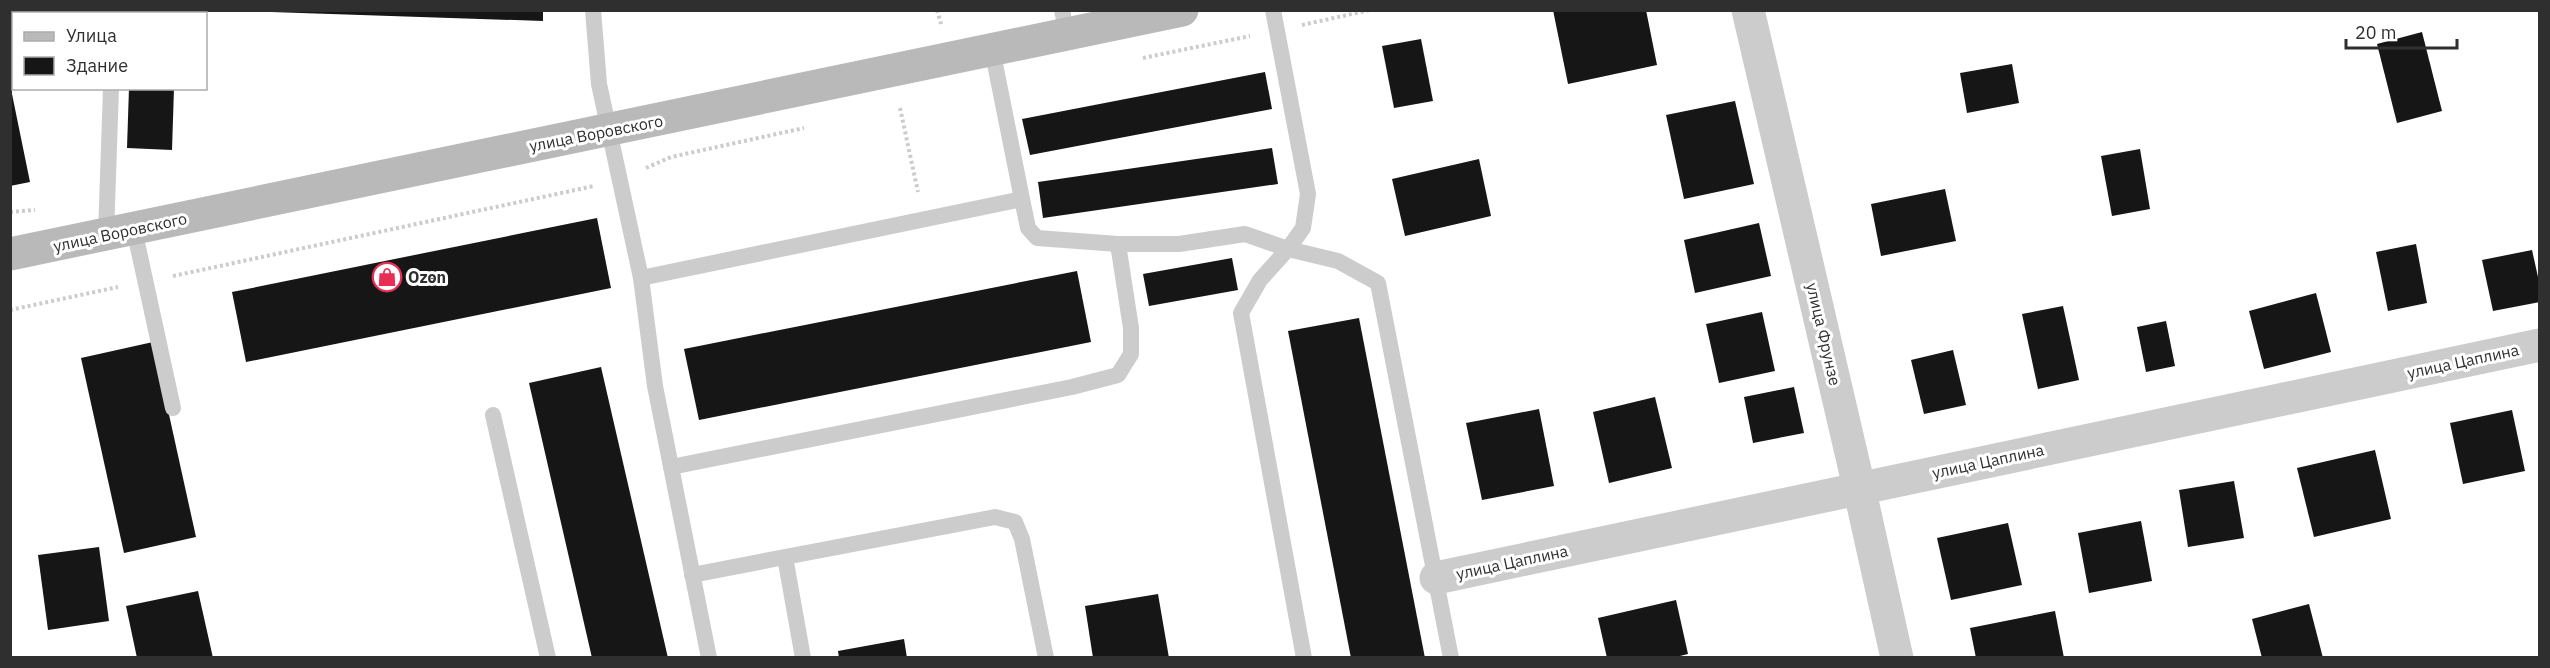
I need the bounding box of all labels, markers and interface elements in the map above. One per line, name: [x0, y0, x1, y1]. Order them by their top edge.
legend: [12, 12, 207, 90]
scale bar: [2346, 12, 2457, 50]
text: 20 m: [2355, 21, 2397, 44]
text: Улица: [66, 24, 117, 47]
text: Здание: [66, 54, 128, 77]
street label: улица Воровского: [527, 110, 665, 156]
street label: улица Воровского: [51, 208, 189, 256]
shop icon: Ozon: [371, 261, 403, 293]
place label: Ozon: [408, 267, 446, 287]
street label: улица Фрунзе: [1802, 281, 1846, 388]
street label: улица Цаплина: [2405, 339, 2521, 383]
street label: улица Цаплина: [1930, 439, 2046, 483]
street label: улица Цаплина: [1454, 540, 1570, 584]

